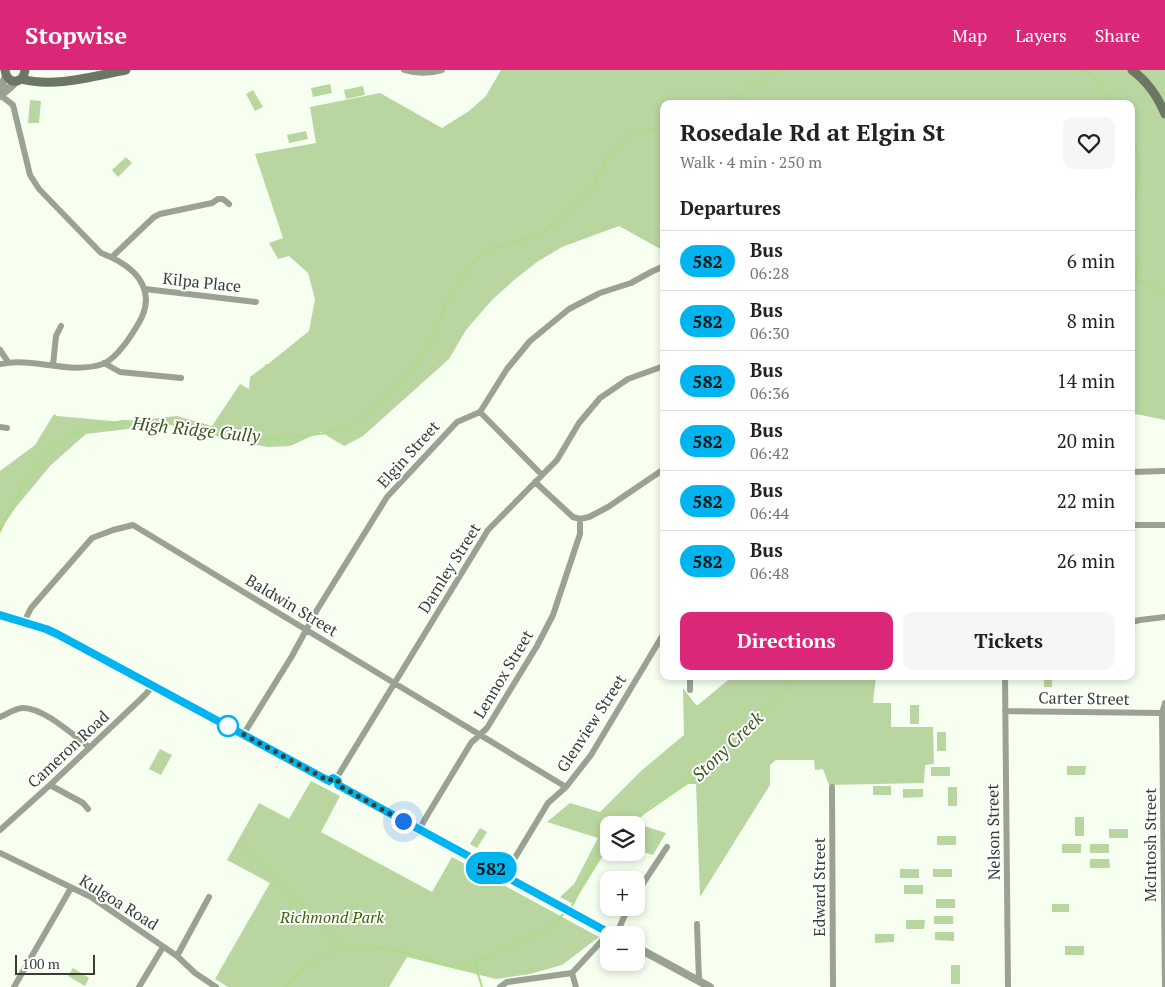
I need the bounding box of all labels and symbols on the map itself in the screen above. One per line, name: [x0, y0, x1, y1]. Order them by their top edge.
street label: Kilpa Place: [162, 267, 242, 297]
water label: High Ridge Gully: [130, 410, 262, 448]
street label: Elgin Street: [372, 416, 444, 492]
street label: Darnley Street: [413, 519, 485, 617]
street label: Baldwin Street: [242, 569, 342, 641]
street label: Lennox Street: [468, 626, 538, 722]
street label: Glenview Street: [551, 670, 631, 776]
street label: Carter Street: [1038, 686, 1130, 710]
street label: Cameron Road: [22, 705, 114, 793]
water label: Stony Creek: [686, 706, 768, 786]
unlabelled marker: [217, 715, 239, 737]
street label: Nelson Street: [981, 784, 1005, 880]
street label: McIntosh Street: [1139, 788, 1161, 902]
your location: [391, 809, 416, 834]
street label: Edward Street: [808, 837, 830, 937]
line badge: 582: [462, 852, 520, 884]
street label: Kulgoa Road: [75, 869, 163, 935]
park label: Richmond Park: [279, 906, 384, 928]
scale bar: [15, 952, 95, 975]

